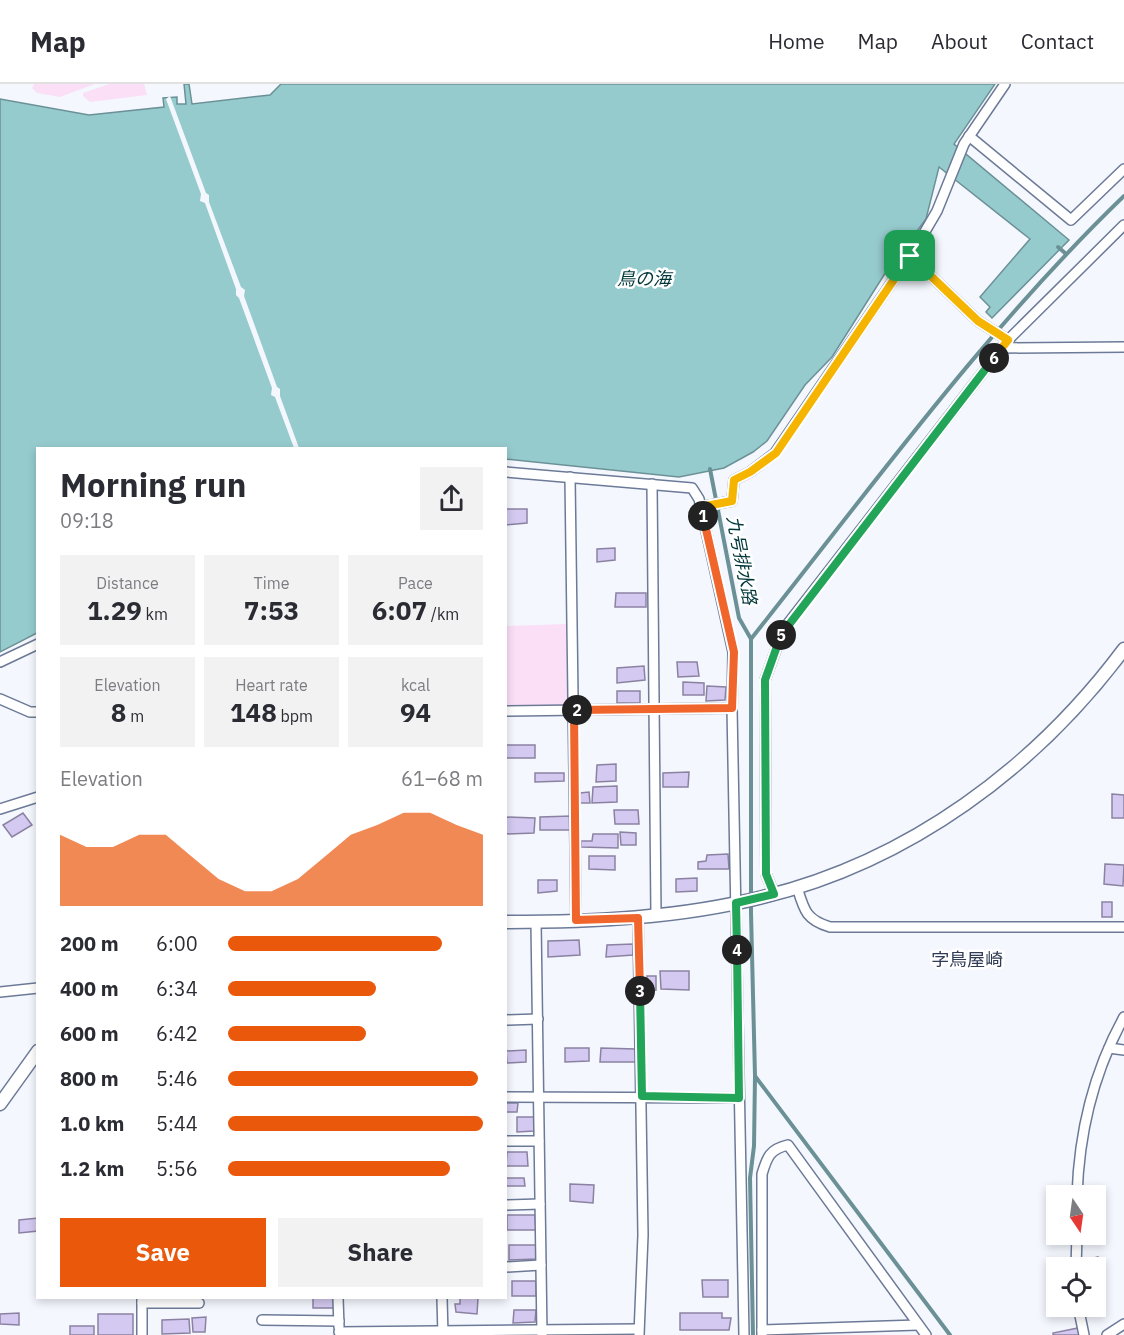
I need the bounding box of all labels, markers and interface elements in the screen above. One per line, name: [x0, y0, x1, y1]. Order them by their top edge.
text: Map: [30, 23, 86, 60]
text: Home: [768, 27, 825, 55]
text: Map: [858, 27, 898, 55]
text: About: [931, 27, 988, 55]
text: Contact: [1021, 27, 1094, 55]
pin: [884, 230, 935, 281]
icon: arrive: [893, 239, 926, 272]
water label: 鳥の海: [617, 267, 674, 290]
pin: 6: [979, 343, 1009, 373]
text: 6: [989, 348, 999, 368]
text: Morning run: [60, 463, 246, 506]
button: share: [420, 467, 483, 530]
pin: 1: [688, 501, 718, 531]
text: 1: [698, 506, 708, 526]
text: 09:18: [60, 507, 114, 534]
water label: 九号排水路: [722, 514, 762, 608]
text: Distance: [96, 573, 159, 593]
text: Time: [254, 573, 289, 593]
text: Pace: [398, 573, 433, 593]
text: 1.29: [87, 593, 142, 627]
text: 7:53: [244, 593, 299, 627]
text: 6:07: [372, 593, 427, 627]
text: km: [142, 604, 168, 624]
text: /km: [427, 604, 459, 624]
pin: 5: [766, 620, 796, 650]
text: 5: [776, 625, 786, 645]
text: Elevation: [94, 675, 161, 695]
text: Heart rate: [235, 675, 308, 695]
text: kcal: [401, 675, 430, 695]
text: 8: [111, 695, 126, 729]
text: 148: [230, 695, 277, 729]
text: 94: [400, 695, 431, 729]
pin: 2: [562, 695, 592, 725]
text: 2: [572, 700, 582, 720]
text: m: [126, 706, 144, 726]
text: bpm: [277, 706, 313, 726]
text: Elevation: [60, 765, 143, 792]
text: 61–68 m: [401, 765, 483, 792]
text: 200 m: [60, 930, 119, 957]
text: 6:00: [156, 930, 198, 957]
pin: 4: [722, 935, 752, 965]
text: 4: [732, 940, 742, 960]
district label: 字鳥屋崎: [931, 948, 1003, 971]
text: 400 m: [60, 975, 119, 1002]
text: 6:34: [156, 975, 198, 1002]
pin: 3: [625, 976, 655, 1006]
text: 3: [635, 981, 645, 1001]
text: 600 m: [60, 1020, 119, 1047]
text: 6:42: [156, 1020, 198, 1047]
text: 800 m: [60, 1065, 119, 1092]
text: 5:46: [156, 1065, 198, 1092]
text: 1.0 km: [60, 1110, 124, 1137]
text: 5:44: [156, 1110, 198, 1137]
text: 1.2 km: [60, 1155, 124, 1182]
text: 5:56: [156, 1155, 198, 1182]
north arrow: [1046, 1185, 1106, 1245]
map controls: [1046, 1185, 1106, 1317]
button: Save: [60, 1218, 266, 1287]
button: Share: [278, 1218, 483, 1287]
button: locate: [1046, 1257, 1106, 1317]

